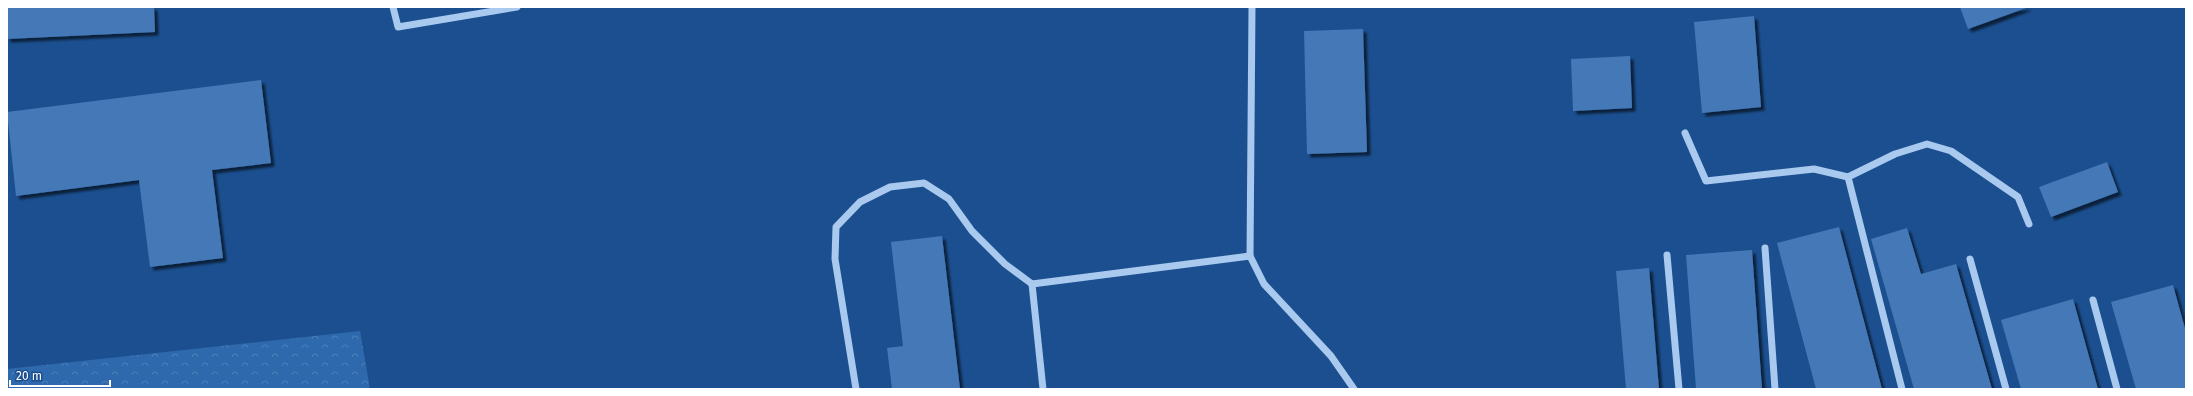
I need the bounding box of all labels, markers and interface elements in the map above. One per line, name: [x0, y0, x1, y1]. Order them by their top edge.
scale bar: [10, 362, 110, 388]
text: 20 m: [16, 369, 42, 383]

